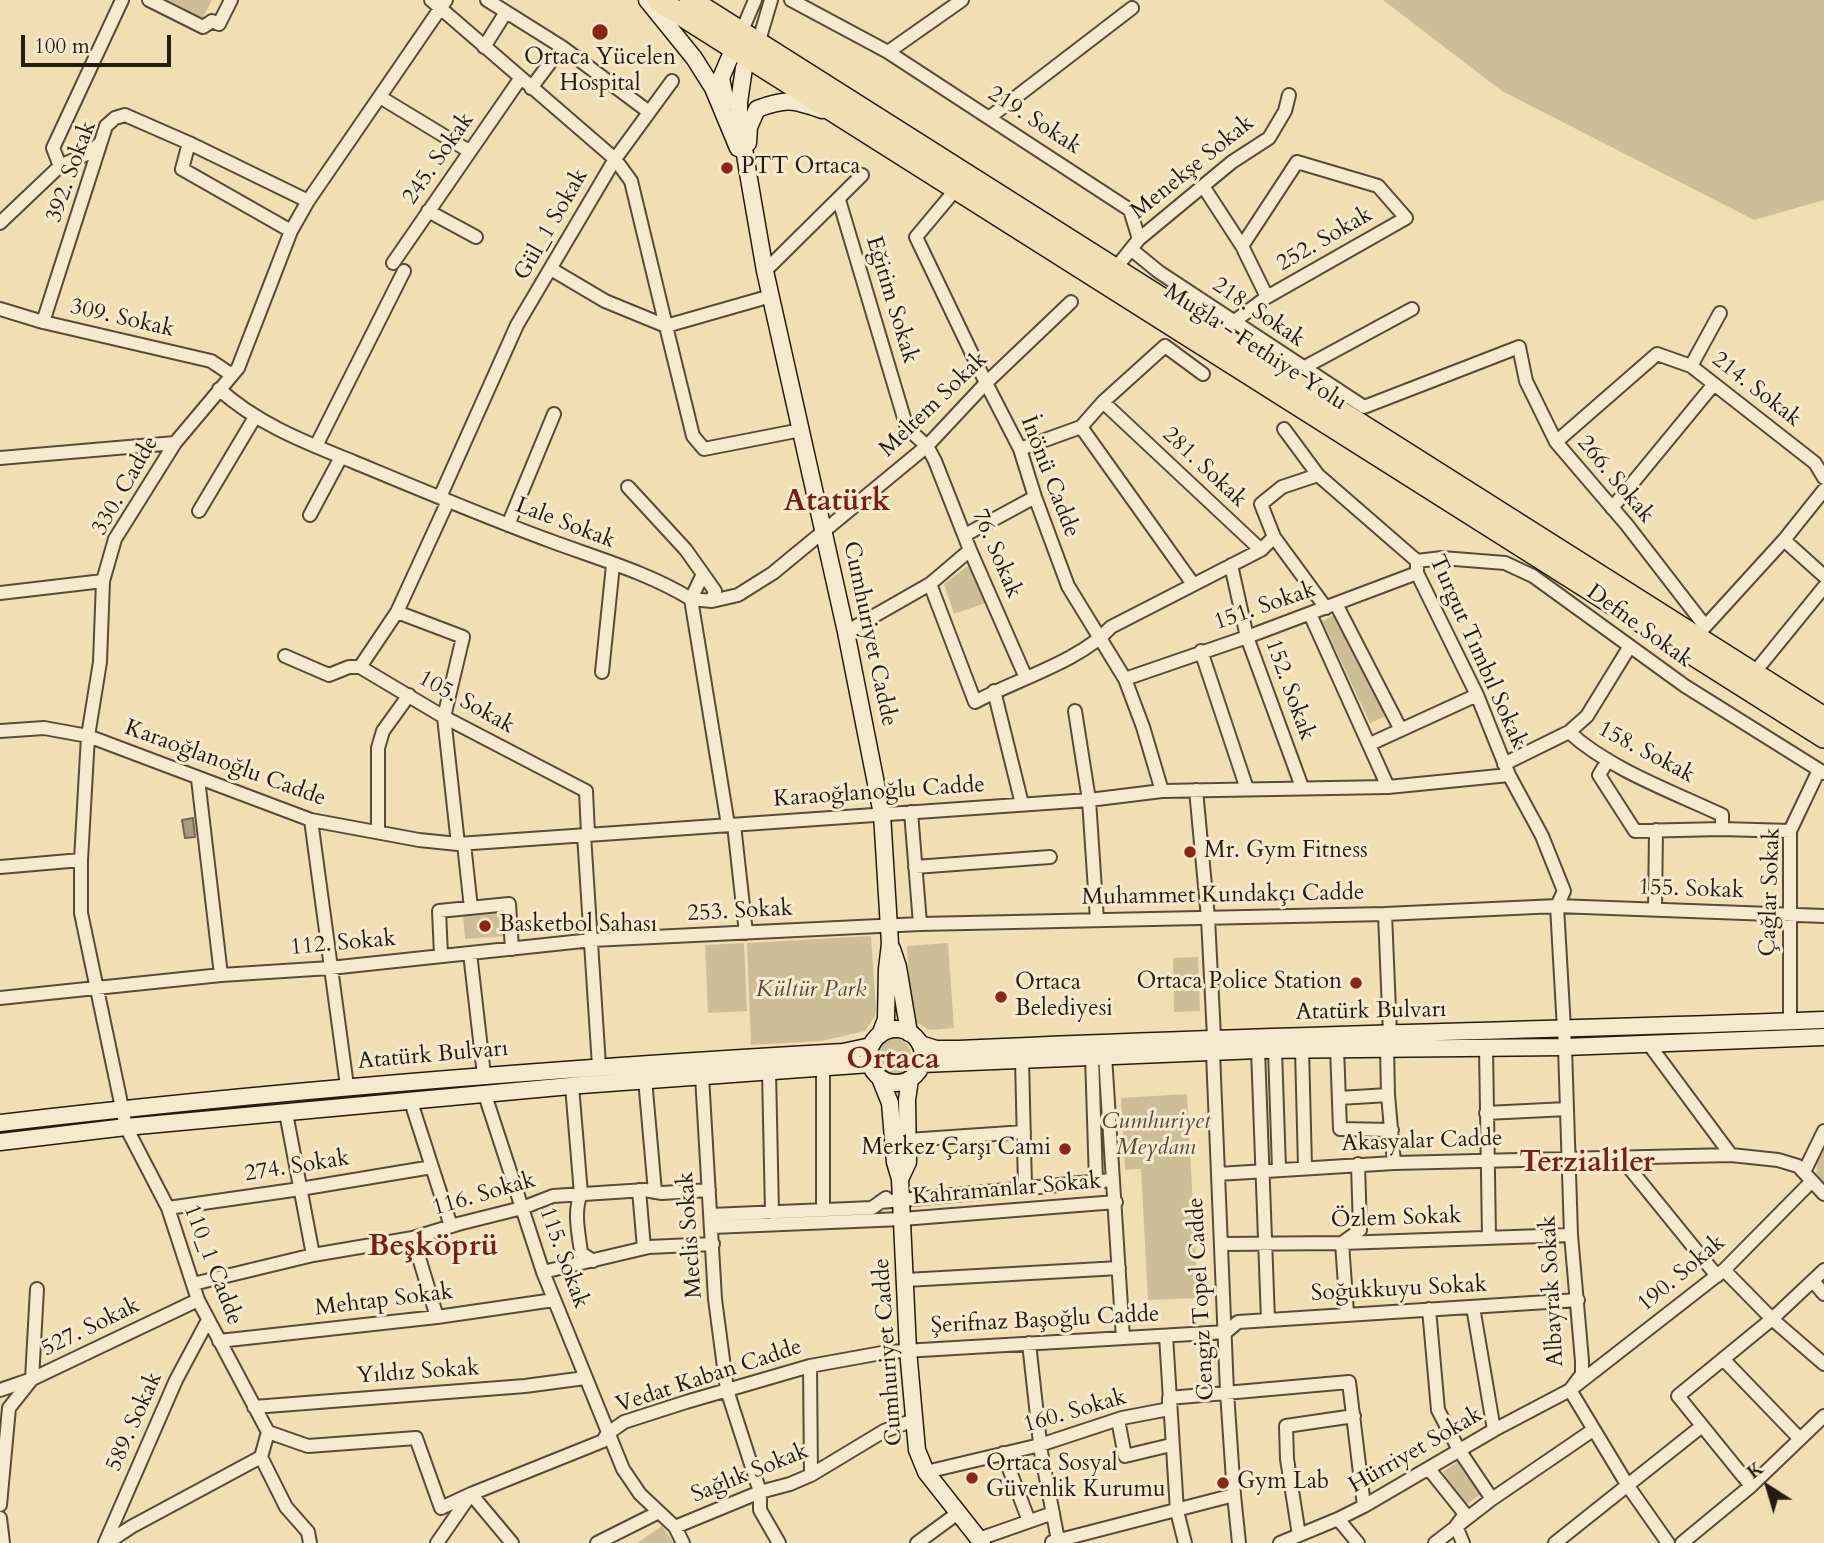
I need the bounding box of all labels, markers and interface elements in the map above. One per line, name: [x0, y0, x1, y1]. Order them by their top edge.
scale bar: [24, 21, 175, 65]
marker: Ortaca Yücelen Hospital: [590, 22, 610, 42]
text: 100 m: [34, 32, 90, 61]
place label: Ortaca Yücelen Hospital: [524, 45, 676, 99]
street label: 219. Sokak: [982, 81, 1086, 161]
street label: 245. Sokak: [397, 108, 481, 210]
street label: Menekşe Sokak: [1126, 110, 1260, 226]
street label: 392. Sokak: [41, 118, 103, 226]
place label: PTT Ortaca: [741, 154, 860, 182]
marker: PTT Ortaca: [719, 160, 735, 176]
street label: Gül_1 Sokak: [509, 164, 595, 286]
street label: 252. Sokak: [1272, 202, 1378, 278]
street label: Eğitim Sokak: [859, 233, 923, 367]
street label: 218. Sokak: [1206, 272, 1310, 354]
street label: Muğla - Fethiye Yolu: [1158, 279, 1352, 417]
street label: 309. Sokak: [67, 294, 177, 344]
street label: Meltem Sokak: [874, 347, 994, 463]
street label: 214. Sokak: [1706, 347, 1806, 433]
street label: İnönü Cadde: [1013, 412, 1085, 542]
street label: 281. Sokak: [1156, 422, 1252, 514]
street label: 266. Sokak: [1570, 431, 1660, 529]
street label: 330. Cadde: [87, 432, 165, 540]
district label: Atatürk: [784, 485, 890, 521]
street label: Lale Sokak: [511, 492, 619, 556]
street label: 76. Sokak: [965, 505, 1027, 603]
street label: Cumhuriyet Cadde: [836, 539, 902, 729]
street label: Turgut Tımbıl Sokak: [1422, 551, 1532, 753]
street label: 151. Sokak: [1210, 577, 1320, 637]
street label: Defne Sokak: [1581, 579, 1697, 675]
street label: 152. Sokak: [1258, 636, 1320, 744]
street label: 105. Sokak: [413, 665, 519, 741]
street label: Karaoğlanoğlu Cadde: [121, 715, 329, 813]
street label: 158. Sokak: [1593, 716, 1699, 790]
street label: Karaoğlanoğlu Cadde: [772, 772, 986, 814]
street label: Çağlar Sokak: [1755, 827, 1787, 957]
place label: Mr. Gym Fitness: [1204, 838, 1368, 866]
marker: Mr. Gym Fitness: [1182, 844, 1198, 860]
street label: 155. Sokak: [1638, 874, 1744, 906]
street label: Muhammet Kundakçı Cadde: [1082, 880, 1364, 912]
street label: 253. Sokak: [686, 895, 794, 929]
place label: Basketbol Sahası: [499, 912, 657, 940]
marker: Basketbol Sahası: [477, 918, 493, 934]
street label: 112. Sokak: [289, 926, 397, 962]
place label: Ortaca Police Station: [1136, 969, 1342, 997]
place label: Ortaca Belediyesi: [1015, 970, 1113, 1024]
marker: Ortaca Police Station: [1348, 975, 1364, 991]
park label: Kültür Park: [756, 977, 866, 1005]
marker: Ortaca Belediyesi: [993, 989, 1009, 1005]
street label: Atatürk Bulvarı: [1295, 997, 1447, 1027]
street label: Atatürk Bulvarı: [357, 1036, 509, 1076]
district label: Ortaca: [846, 1043, 940, 1079]
park label: Cumhuriyet Meydanı: [1102, 1109, 1210, 1163]
street label: Akasyalar Cadde: [1341, 1125, 1503, 1159]
place label: Merkez Çarşı Cami: [862, 1135, 1051, 1163]
marker: Merkez Çarşı Cami: [1057, 1141, 1073, 1157]
street label: 274. Sokak: [243, 1145, 351, 1189]
district label: Terzialiler: [1519, 1146, 1655, 1182]
street label: 116. Sokak: [429, 1167, 539, 1223]
street label: Kahramanlar Sokak: [911, 1168, 1103, 1212]
street label: Meclis Sokak: [673, 1171, 709, 1299]
street label: Cengiz Topel Cadde: [1183, 1197, 1221, 1401]
street label: 110_1 Cadde: [176, 1201, 248, 1329]
street label: Özlem Sokak: [1330, 1203, 1462, 1235]
street label: 115. Sokak: [532, 1204, 594, 1312]
street label: Albayrak Sokak: [1535, 1214, 1571, 1368]
street label: 190. Sokak: [1633, 1229, 1731, 1319]
district label: Beşköprü: [368, 1230, 498, 1266]
street label: Cumhuriyet Cadde: [869, 1257, 909, 1447]
street label: Soğukkuyu Sokak: [1310, 1272, 1488, 1308]
street label: Mehtap Sokak: [313, 1279, 455, 1323]
street label: 527. Sokak: [37, 1292, 145, 1364]
street label: Şerifnaz Başoğlu Cadde: [930, 1301, 1160, 1341]
street label: Vedat Kaban Cadde: [612, 1334, 806, 1420]
street label: Yıldız Sokak: [356, 1355, 480, 1391]
street label: 589. Sokak: [101, 1368, 169, 1476]
street label: 160. Sokak: [1020, 1384, 1130, 1440]
street label: Hürriyet Sokak: [1344, 1402, 1488, 1500]
street label: Sağlık Sokak: [687, 1438, 813, 1510]
place label: Ortaca Sosyal Güvenlik Kurumu: [986, 1451, 1166, 1505]
north arrow: [1733, 1452, 1803, 1522]
text: K: [1741, 1455, 1769, 1485]
place label: Gym Lab: [1237, 1469, 1329, 1497]
marker: Ortaca Sosyal Güvenlik Kurumu: [964, 1470, 980, 1486]
marker: Gym Lab: [1215, 1475, 1231, 1491]

